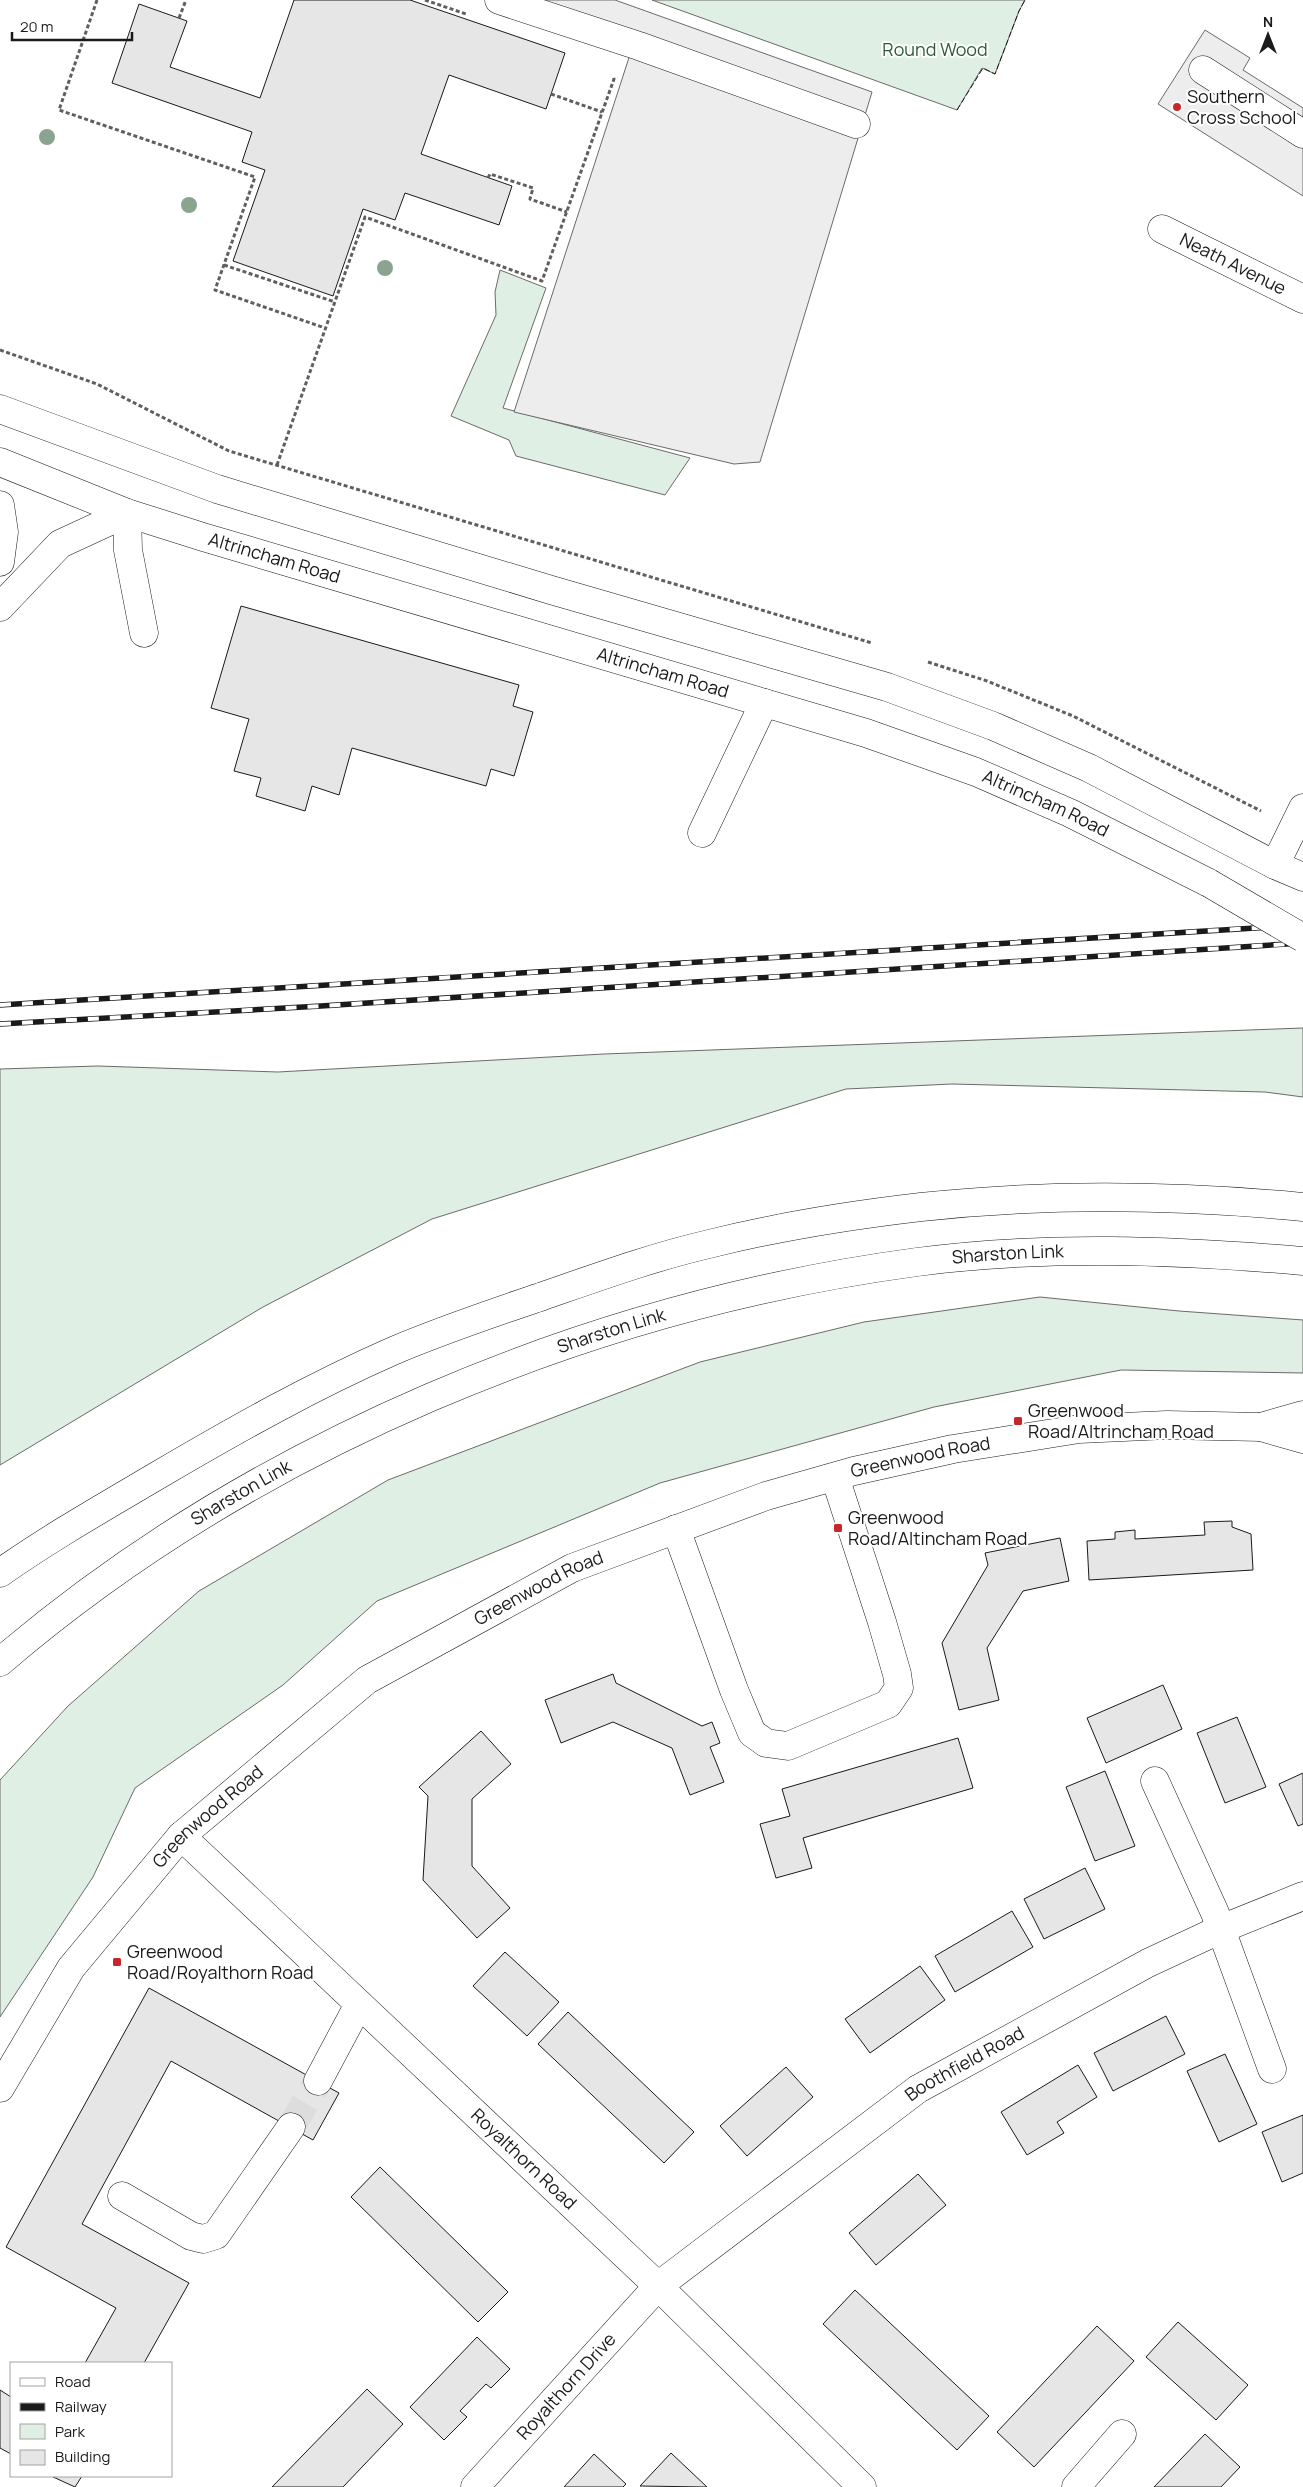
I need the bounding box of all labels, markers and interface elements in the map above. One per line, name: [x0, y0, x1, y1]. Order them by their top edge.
scale bar: [12, 10, 132, 42]
north arrow: [1243, 10, 1293, 60]
text: N: [1263, 12, 1273, 31]
text: 20 m: [20, 16, 53, 37]
park label: Round Wood: [882, 37, 988, 61]
place label: Southern Cross School: [1187, 84, 1297, 129]
marker: Southern Cross School: [1171, 101, 1183, 113]
street label: Neath Avenue: [1176, 227, 1290, 300]
street label: Altrincham Road: [206, 526, 343, 588]
street label: Altrincham Road: [594, 641, 732, 703]
street label: Altrincham Road: [979, 763, 1113, 842]
street label: Sharston Link: [951, 1238, 1065, 1269]
street label: Sharston Link: [554, 1302, 669, 1358]
place label: Greenwood Road/Altrincham Road: [1028, 1398, 1214, 1443]
marker: Greenwood Road/Altrincham Road: [1012, 1415, 1024, 1427]
street label: Greenwood Road: [848, 1430, 992, 1482]
street label: Sharston Link: [186, 1453, 296, 1531]
place label: Greenwood Road/Altincham Road: [848, 1505, 1027, 1550]
marker: Greenwood Road/Altincham Road: [832, 1522, 844, 1534]
street label: Greenwood Road: [469, 1544, 606, 1630]
street label: Greenwood Road: [146, 1759, 268, 1873]
place label: Greenwood Road/Royalthorn Road: [127, 1939, 314, 1984]
marker: Greenwood Road/Royalthorn Road: [111, 1956, 123, 1968]
street label: Boothfield Road: [899, 2020, 1028, 2106]
street label: Royalthorn Road: [466, 2103, 582, 2214]
street label: Royalthorn Drive: [511, 2327, 621, 2444]
legend: [10, 2362, 172, 2477]
text: Road: [55, 2371, 91, 2392]
text: Railway: [55, 2396, 107, 2417]
text: Park: [55, 2421, 85, 2442]
text: Building: [55, 2446, 110, 2467]

